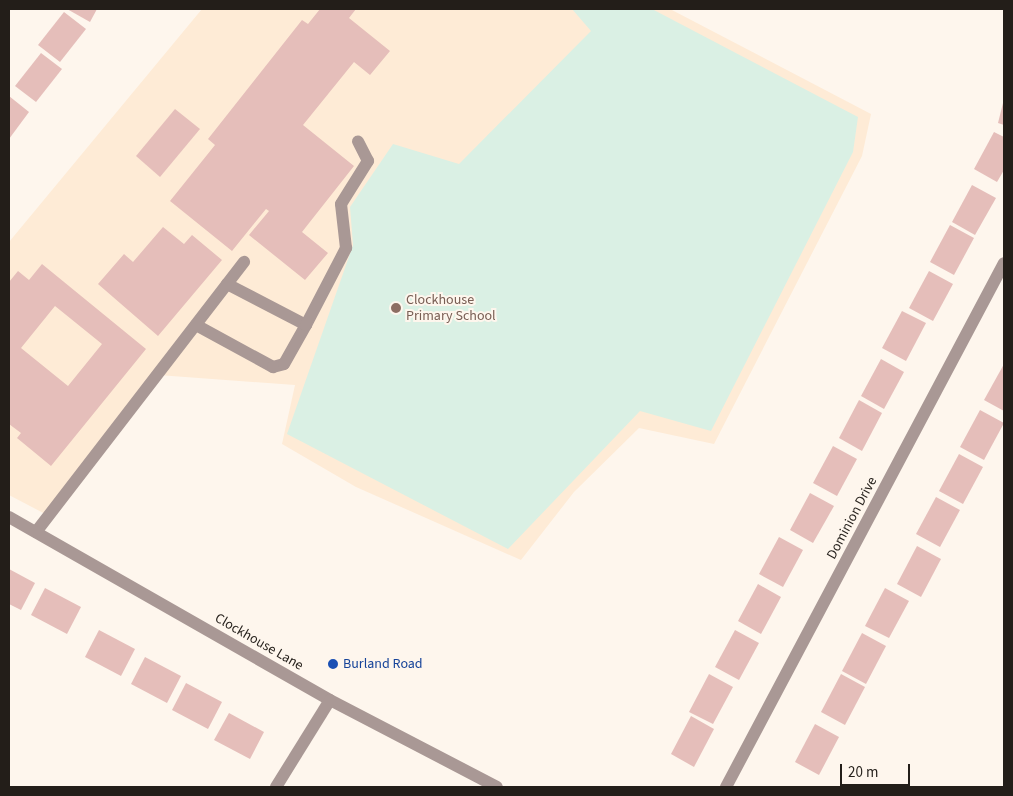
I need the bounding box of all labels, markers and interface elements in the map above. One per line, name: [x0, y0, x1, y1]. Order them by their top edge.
place label: Clockhouse Primary School: [406, 292, 496, 324]
marker: Clockhouse Primary School: [390, 302, 402, 314]
street label: Dominion Drive: [823, 474, 881, 562]
street label: Clockhouse Lane: [212, 610, 306, 674]
place label: Burland Road: [343, 656, 423, 672]
marker: Burland Road: [327, 658, 339, 670]
scale bar: [843, 754, 913, 786]
text: 20 m: [848, 762, 878, 783]

